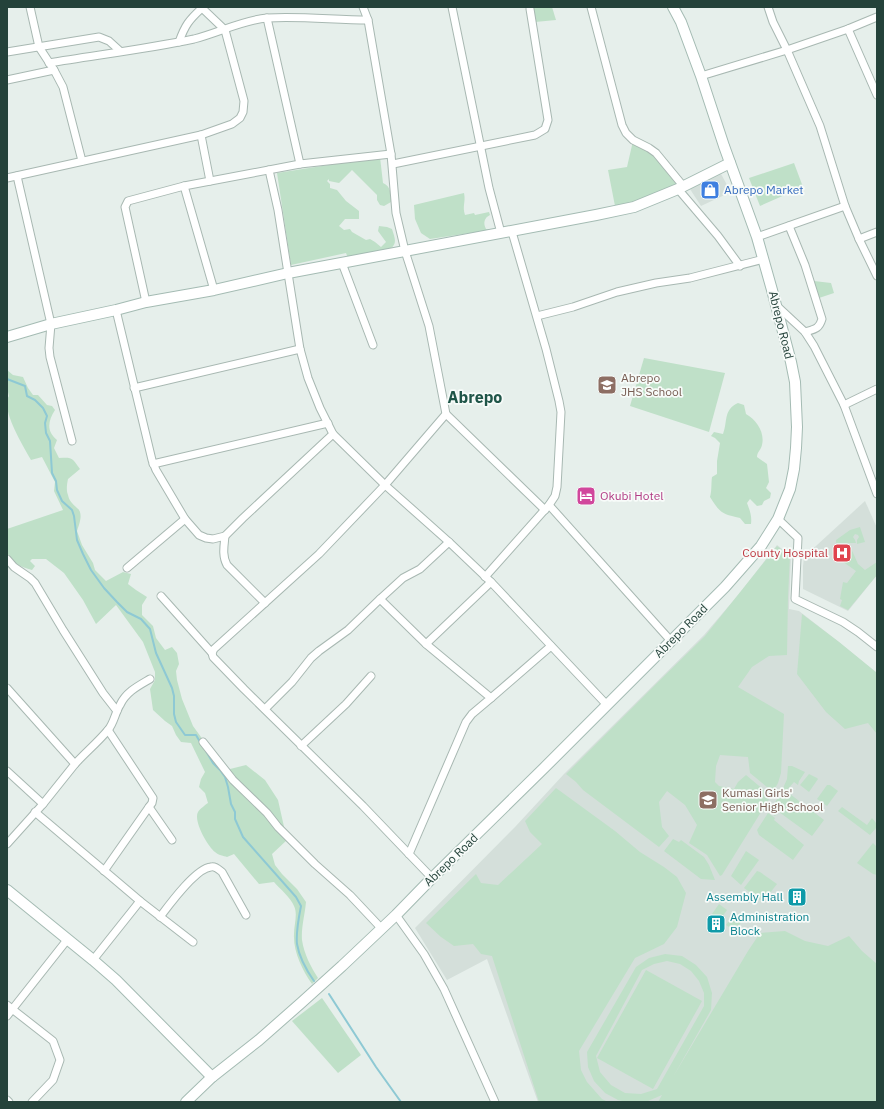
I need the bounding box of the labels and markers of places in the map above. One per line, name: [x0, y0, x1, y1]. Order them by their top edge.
shop icon: Abrepo Market: [699, 179, 721, 201]
place label: Abrepo Market: [724, 182, 804, 197]
place label: Abrepo JHS School: [621, 370, 682, 399]
school or university icon: Abrepo JHS School: [596, 374, 618, 396]
hotel icon: Okubi Hotel: [575, 485, 597, 507]
place label: Okubi Hotel: [600, 488, 664, 503]
hospital icon: County Hospital: [831, 542, 853, 564]
place label: County Hospital: [742, 545, 828, 560]
place label: Kumasi Girls' Senior High School: [722, 785, 823, 814]
school or university icon: Kumasi Girls' Senior High School: [697, 789, 719, 811]
building icon: Assembly Hall: [786, 886, 808, 908]
place label: Assembly Hall: [706, 889, 783, 904]
place label: Administration Block: [730, 909, 809, 938]
building icon: Administration Block: [705, 913, 727, 935]

